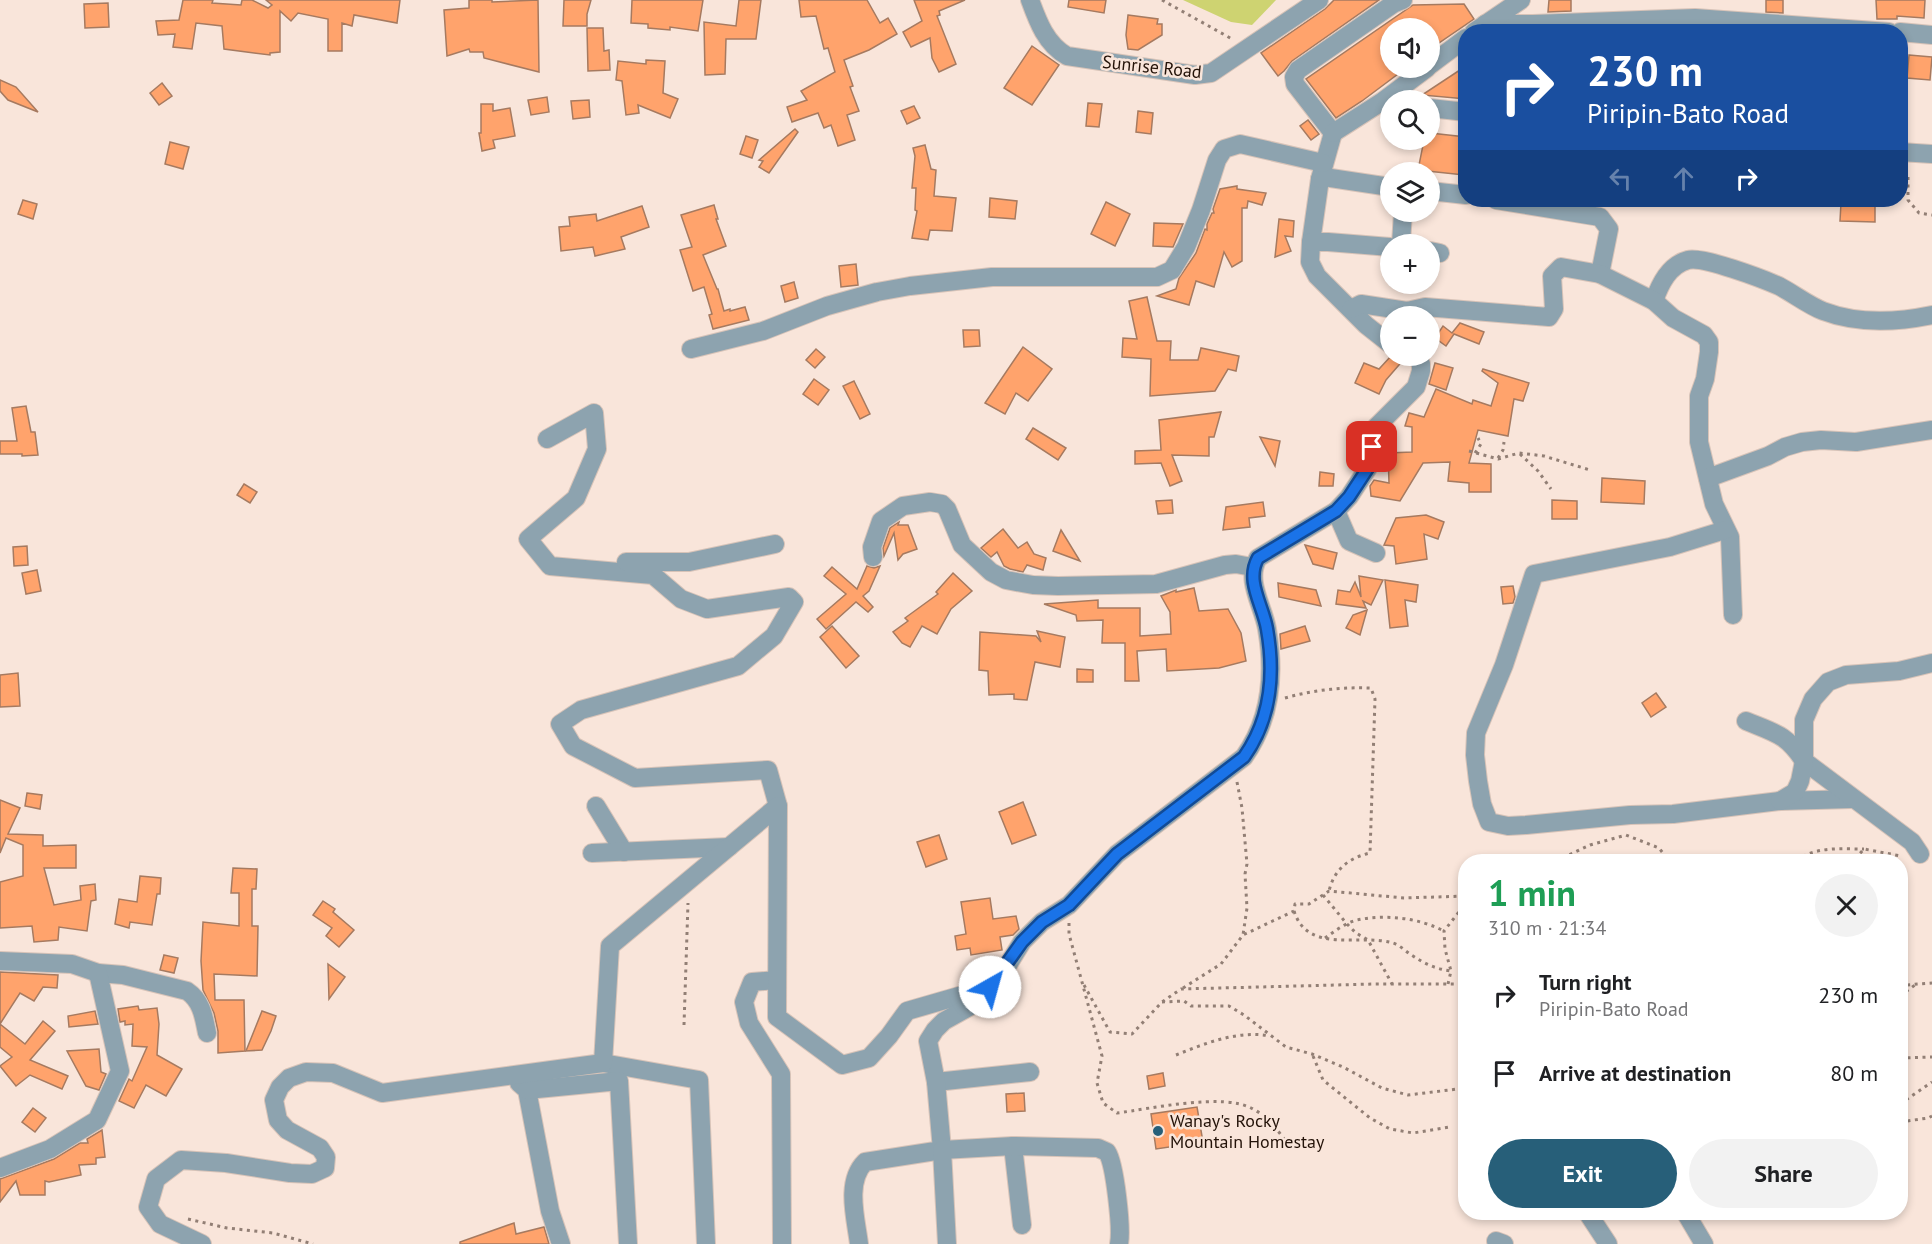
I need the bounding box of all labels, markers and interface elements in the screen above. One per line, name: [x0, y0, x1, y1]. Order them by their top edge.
map controls: [1380, 18, 1440, 366]
button: sound: [1380, 18, 1440, 78]
text: 230 m: [1587, 43, 1703, 98]
icon: right: [1488, 48, 1566, 126]
street label: Sunrise Road: [1101, 50, 1203, 83]
button: search: [1380, 90, 1440, 150]
text: Piripin-Bato Road: [1587, 96, 1789, 130]
button: layers: [1380, 162, 1440, 222]
icon: left: [1604, 162, 1637, 195]
icon: ahead: [1667, 162, 1700, 195]
icon: right: [1730, 162, 1763, 195]
button: +: [1380, 234, 1440, 294]
button: −: [1380, 306, 1440, 366]
pin: [1346, 421, 1397, 472]
icon: arrive: [1355, 430, 1388, 463]
text: 1 min: [1488, 869, 1576, 916]
button: close: [1815, 874, 1878, 937]
text: 310 m · 21:34: [1488, 915, 1606, 941]
position arrow: [958, 955, 1022, 1019]
text: Turn right: [1539, 968, 1631, 996]
icon: right: [1488, 979, 1521, 1012]
text: 230 m: [1818, 981, 1878, 1009]
text: Piripin-Bato Road: [1539, 996, 1689, 1022]
icon: arrive: [1488, 1057, 1521, 1090]
text: Arrive at destination: [1539, 1059, 1731, 1087]
text: 80 m: [1830, 1059, 1878, 1087]
place label: Wanay's Rocky Mountain Homestay: [1170, 1109, 1325, 1153]
marker: Wanay's Rocky Mountain Homestay: [1151, 1124, 1165, 1138]
button: Exit: [1488, 1139, 1677, 1208]
button: Share: [1689, 1139, 1878, 1208]

